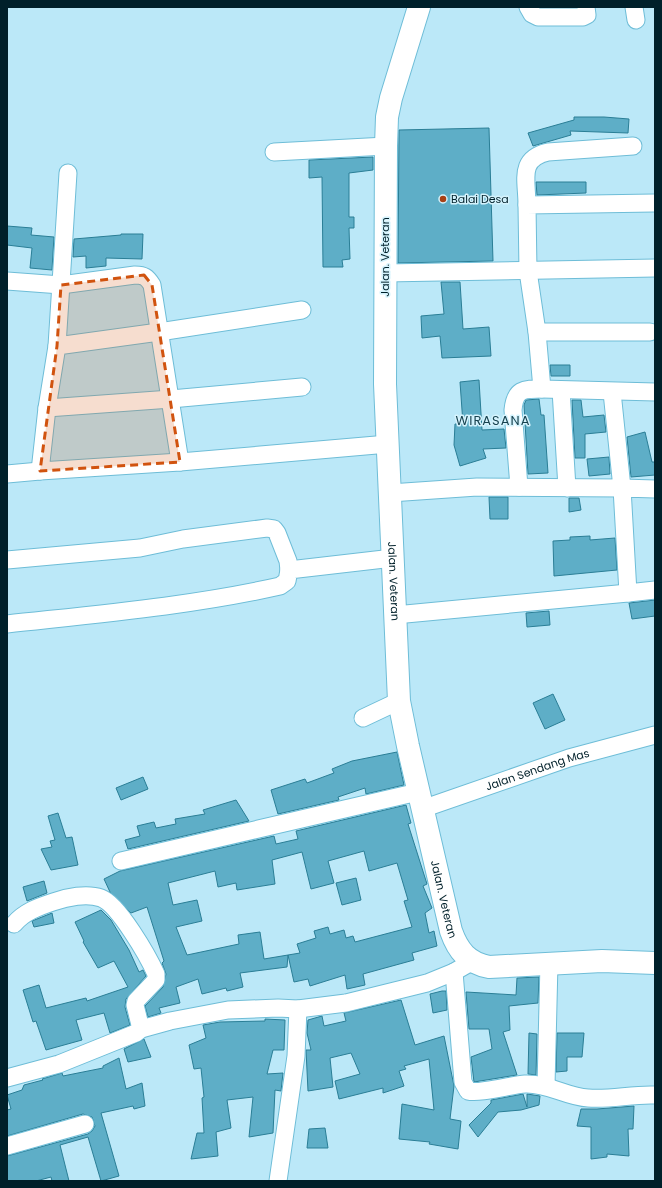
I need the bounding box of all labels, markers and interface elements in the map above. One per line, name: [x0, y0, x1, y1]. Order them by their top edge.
place label: Balai Desa: [451, 191, 509, 207]
marker: Balai Desa: [438, 194, 448, 204]
street label: Jalan. Veteran: [377, 217, 393, 297]
district label: WIRASANA: [456, 411, 530, 430]
street label: Jalan. Veteran: [384, 541, 403, 621]
street label: Jalan Sendang Mas: [483, 745, 591, 794]
street label: Jalan. Veteran: [427, 859, 461, 941]

